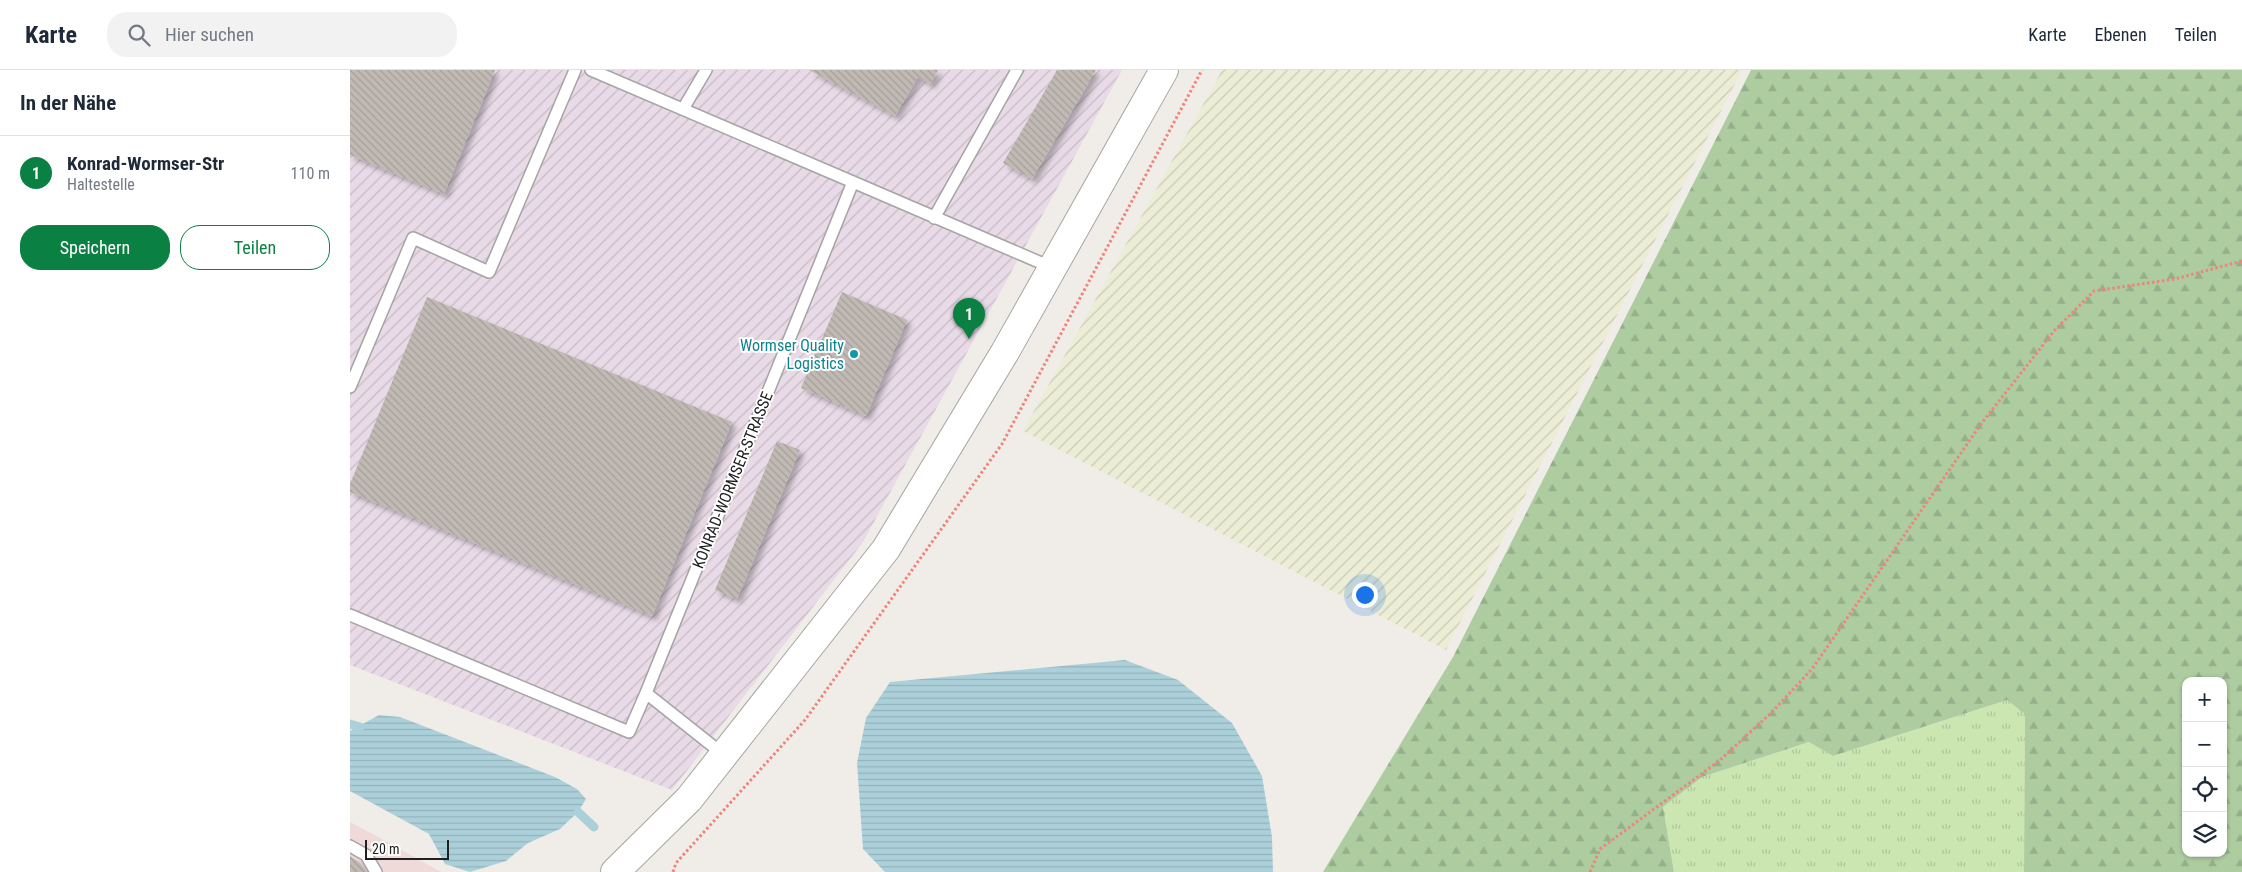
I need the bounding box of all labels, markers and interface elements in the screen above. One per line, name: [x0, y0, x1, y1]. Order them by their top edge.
search box: [107, 12, 457, 57]
text: Karte: [25, 21, 77, 49]
icon: search: [125, 21, 153, 49]
text: Hier suchen: [165, 23, 254, 46]
text: Karte: [2028, 24, 2067, 45]
text: Ebenen: [2095, 24, 2147, 45]
text: Teilen: [2175, 24, 2217, 45]
text: In der Nähe: [20, 91, 116, 115]
text: Konrad-Wormser-Str: [67, 152, 224, 175]
text: 1: [32, 164, 40, 183]
text: 110 m: [291, 164, 330, 183]
text: Haltestelle: [67, 175, 135, 194]
button: Speichern: [20, 225, 170, 270]
button: Teilen: [180, 225, 330, 270]
pin: 1: [953, 298, 985, 339]
place label: Wormser Quality Logistics: [740, 336, 844, 373]
marker: Wormser Quality Logistics: [848, 348, 860, 360]
street label: KONRAD-WORMSER-STRASSE: [688, 389, 777, 571]
your location: [1352, 582, 1378, 608]
map controls: [2182, 677, 2227, 857]
button: +: [2182, 677, 2227, 722]
button: −: [2182, 722, 2227, 767]
button: locate: [2182, 767, 2227, 812]
button: layers: [2182, 812, 2227, 857]
scale bar: [365, 837, 449, 860]
text: 20 m: [372, 841, 400, 857]

